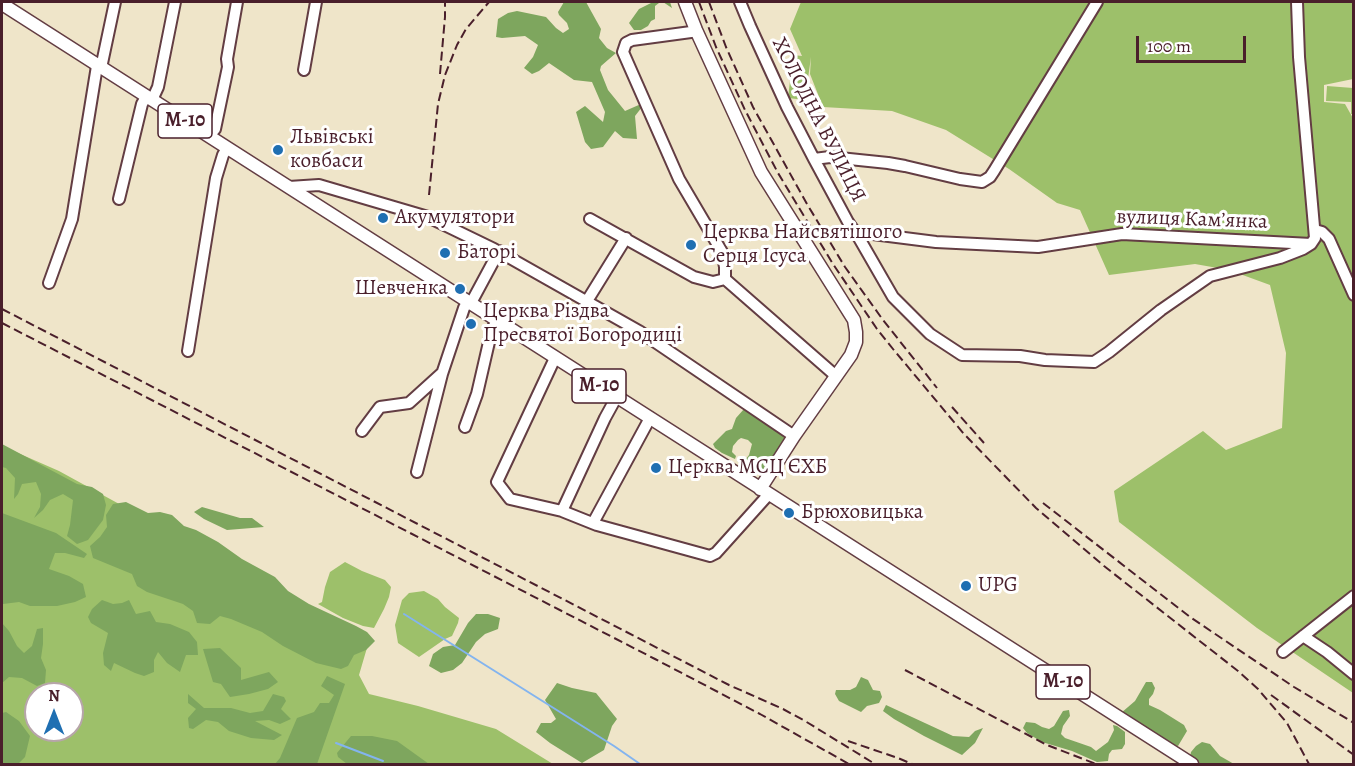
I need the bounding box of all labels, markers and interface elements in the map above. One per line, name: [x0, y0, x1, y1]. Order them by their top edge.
scale bar: [1139, 24, 1248, 62]
street label: ХОЛОДНА ВУЛИЦЯ: [766, 33, 870, 207]
text: 100 m: [1147, 34, 1191, 58]
road number: М-10: [158, 104, 212, 138]
place label: Львівські ковбаси: [290, 125, 374, 175]
marker: Львівські ковбаси: [271, 143, 285, 157]
place label: Акумулятори: [395, 205, 515, 231]
street label: вулиця Камʼянка: [1116, 205, 1268, 235]
marker: Акумулятори: [376, 211, 390, 225]
place label: Церква Найсвятішого Серця Ісуса: [703, 220, 902, 270]
marker: Церква Найсвятішого Серця Ісуса: [684, 238, 698, 252]
place label: Баторі: [457, 240, 516, 266]
marker: Баторі: [438, 246, 452, 260]
place label: Шевченка: [354, 276, 448, 302]
marker: Шевченка: [453, 282, 467, 296]
place label: Церква Різдва Пресвятої Богородиці: [483, 299, 682, 349]
marker: Церква Різдва Пресвятої Богородиці: [464, 317, 478, 331]
road number: М-10: [572, 369, 626, 403]
place label: Церква МСЦ ЄХБ: [668, 455, 827, 481]
marker: Церква МСЦ ЄХБ: [649, 461, 663, 475]
place label: Брюховицька: [801, 500, 923, 526]
marker: Брюховицька: [782, 506, 796, 520]
place label: UPG: [978, 573, 1018, 599]
marker: UPG: [959, 579, 973, 593]
road number: М-10: [1036, 665, 1090, 699]
north arrow: [24, 682, 84, 742]
text: N: [48, 685, 60, 707]

